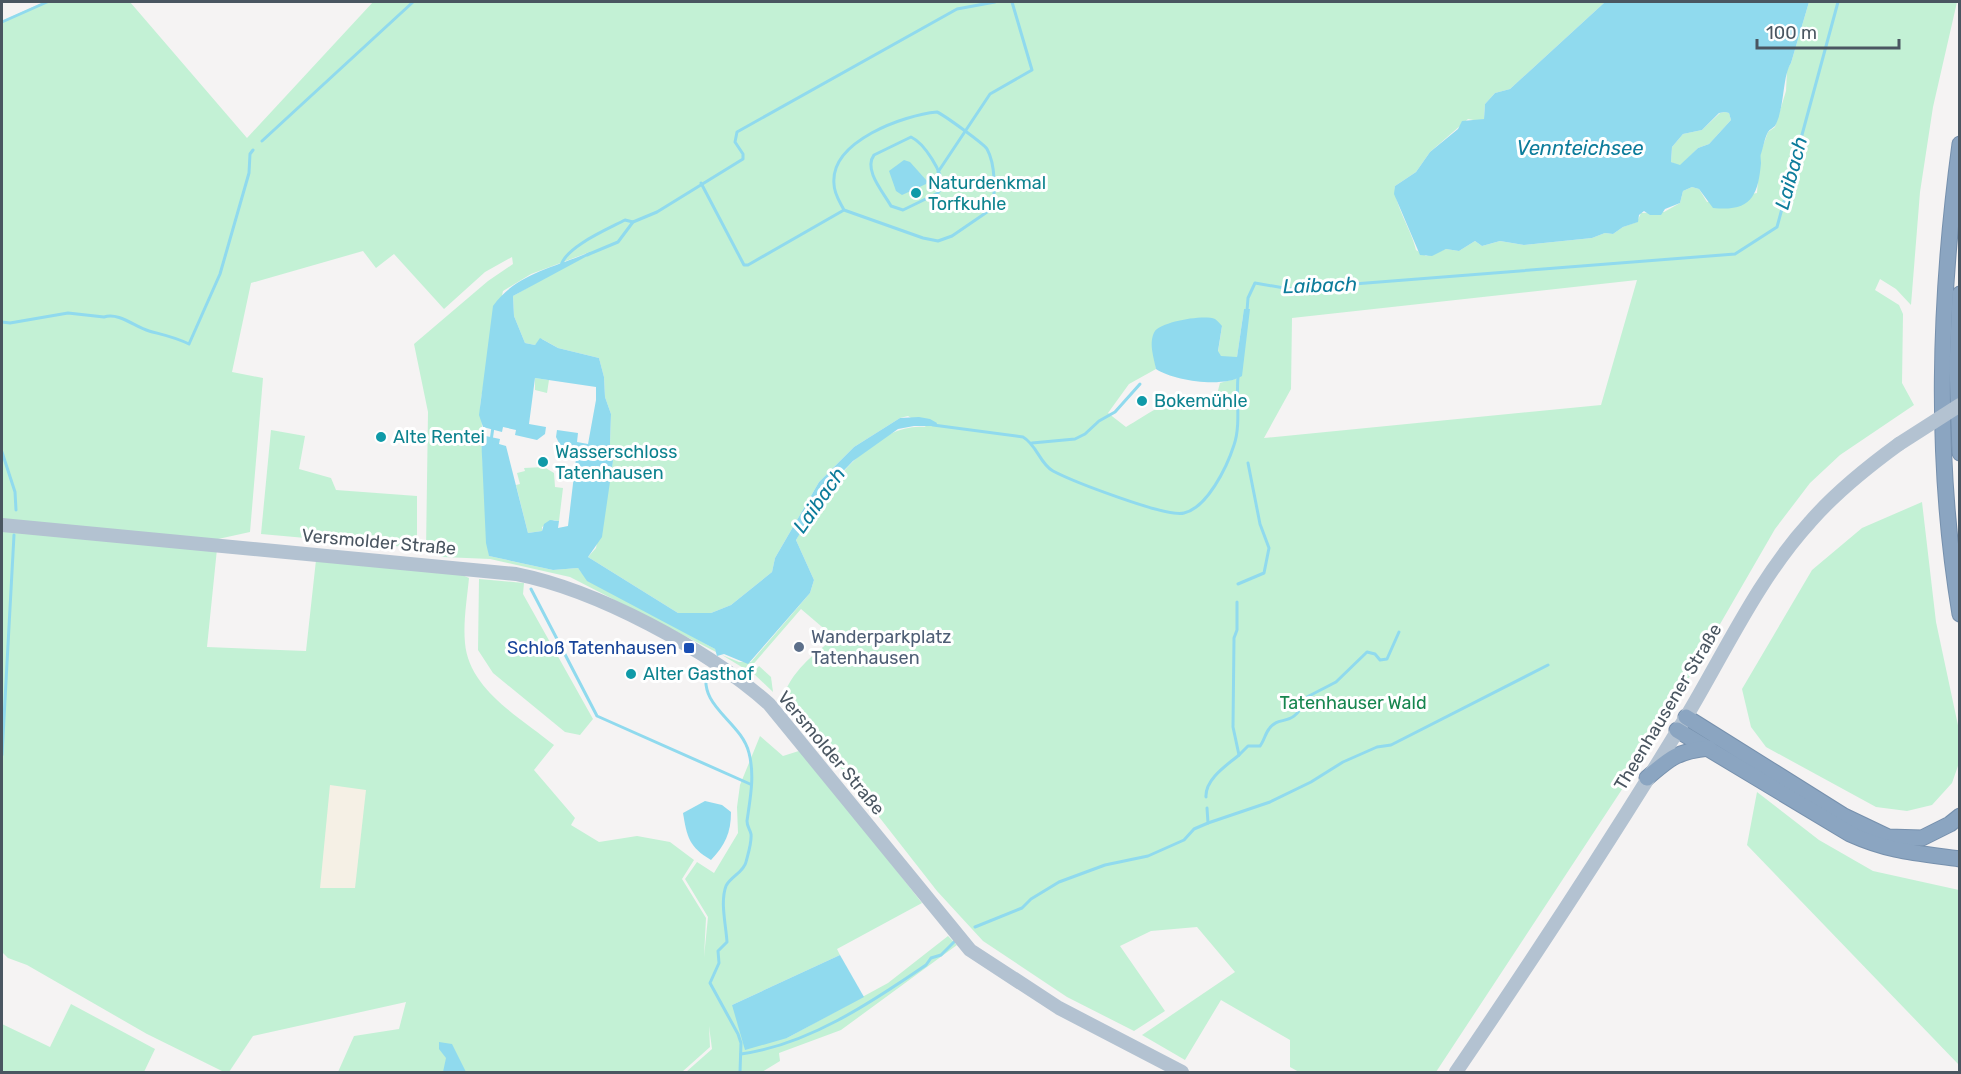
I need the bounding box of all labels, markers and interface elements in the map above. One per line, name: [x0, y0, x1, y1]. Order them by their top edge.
scale bar: [1757, 12, 1900, 50]
text: 100 m: [1766, 22, 1817, 44]
water label: Laibach: [1770, 134, 1812, 212]
water label: Vennteichsee: [1517, 136, 1643, 160]
place label: Naturdenkmal Torfkuhle: [928, 172, 1046, 215]
marker: Naturdenkmal Torfkuhle: [909, 186, 923, 200]
water label: Laibach: [1282, 272, 1358, 298]
place label: Bokemühle: [1154, 390, 1248, 412]
marker: Bokemühle: [1135, 394, 1149, 408]
place label: Alte Rentei: [393, 426, 485, 448]
marker: Alte Rentei: [374, 430, 388, 444]
place label: Wasserschloss Tatenhausen: [555, 441, 677, 484]
marker: Wasserschloss Tatenhausen: [536, 455, 550, 469]
water label: Laibach: [788, 463, 850, 537]
street label: Versmolder Straße: [301, 524, 457, 560]
street label: Theenhausener Straße: [1610, 620, 1726, 794]
place label: Wanderparkplatz Tatenhausen: [811, 626, 951, 669]
place label: Schloß Tatenhausen: [507, 637, 677, 659]
marker: Wanderparkplatz Tatenhausen: [792, 640, 806, 654]
marker: Schloß Tatenhausen: [682, 641, 696, 655]
place label: Alter Gasthof: [643, 663, 754, 685]
marker: Alter Gasthof: [624, 667, 638, 681]
street label: Versmolder Straße: [773, 687, 889, 819]
park label: Tatenhauser Wald: [1279, 692, 1427, 714]

